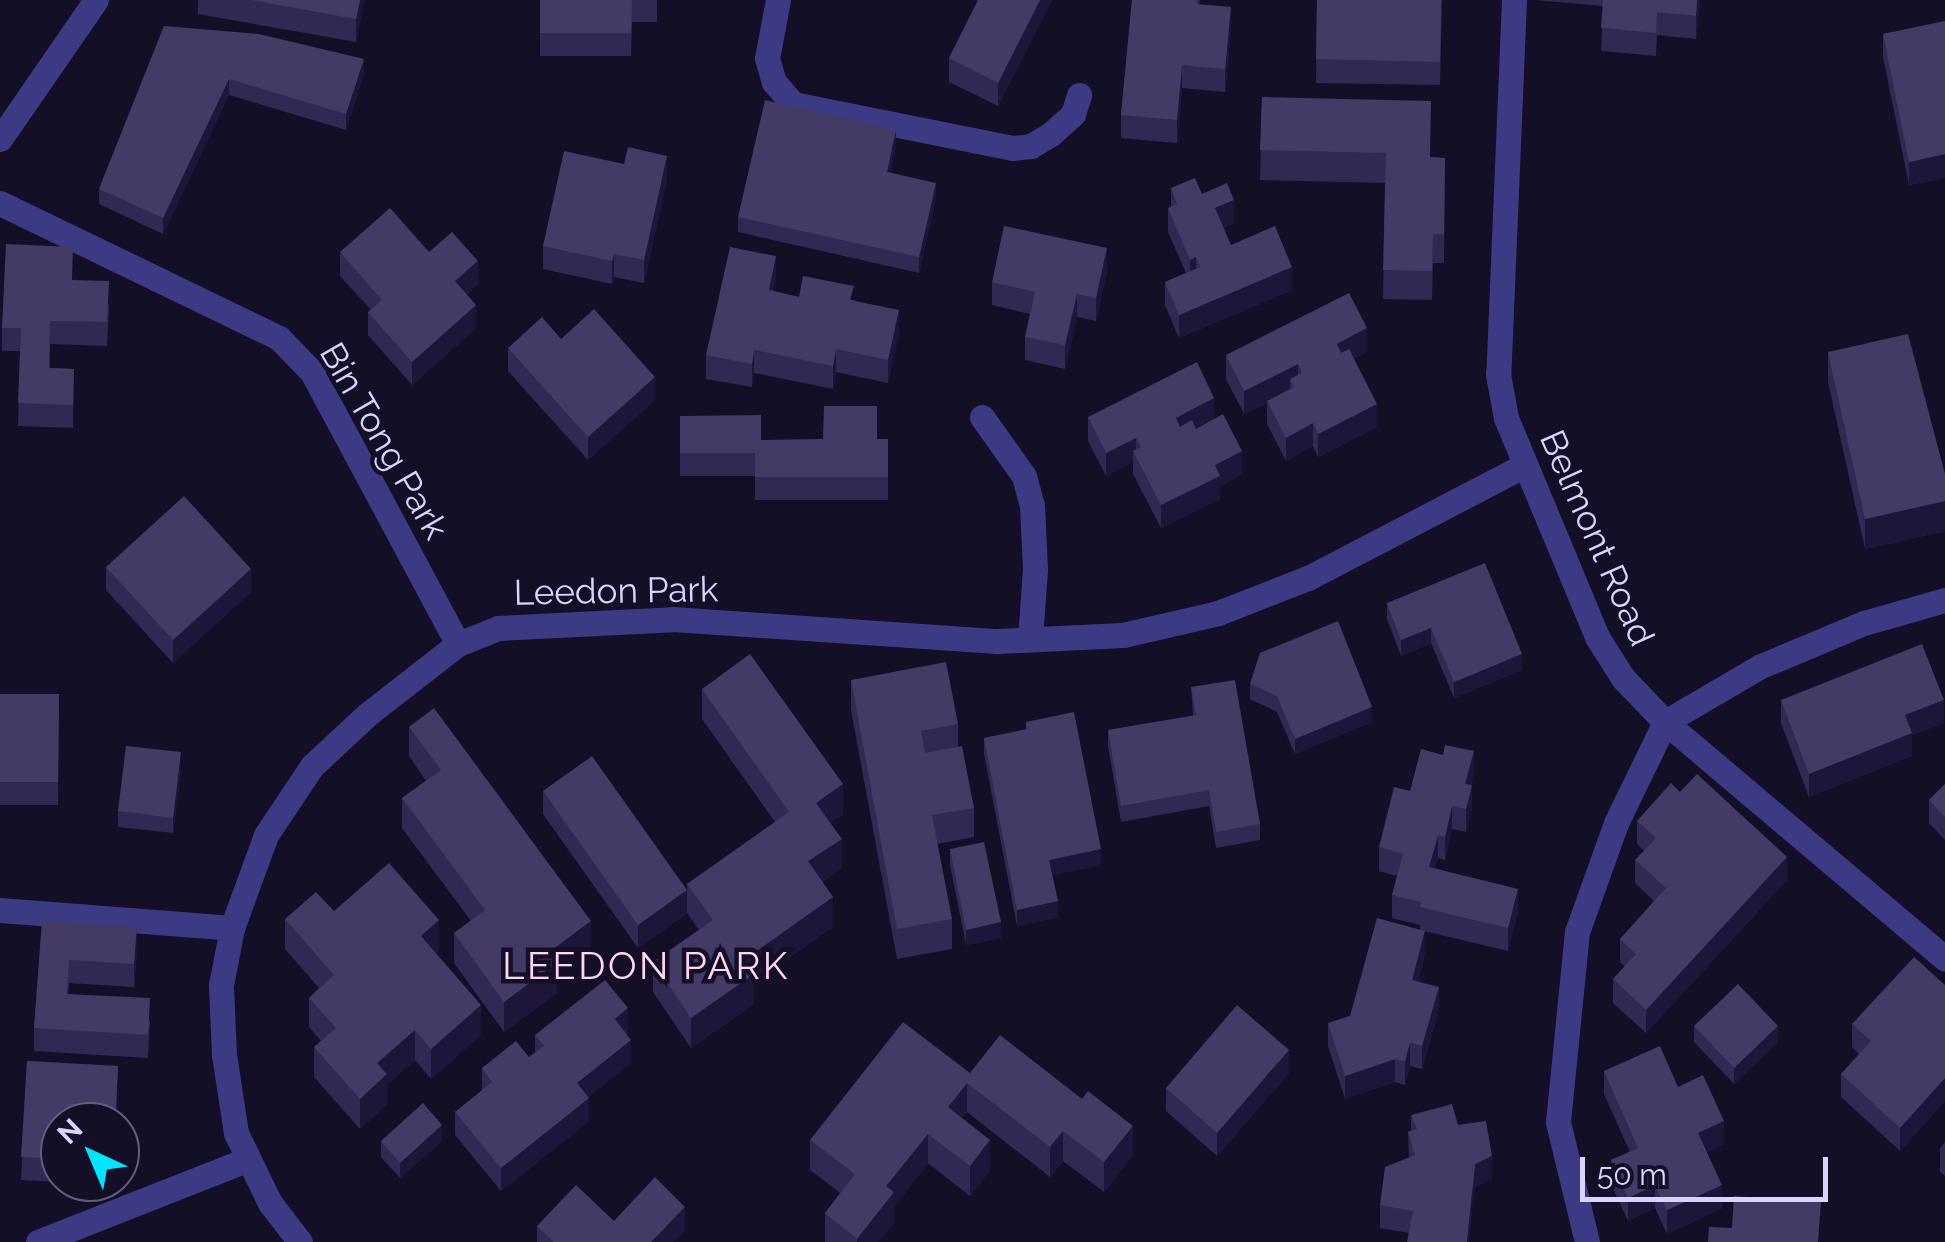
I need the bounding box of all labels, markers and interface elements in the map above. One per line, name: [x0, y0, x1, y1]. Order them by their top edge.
street label: Bin Tong Park: [311, 335, 457, 547]
street label: Belmont Road: [1531, 424, 1663, 652]
street label: Leedon Park: [513, 568, 719, 614]
district label: LEEDON PARK: [502, 943, 790, 989]
north arrow: [40, 1102, 140, 1202]
text: N: [51, 1112, 89, 1151]
scale bar: [1585, 1137, 1832, 1199]
text: 50 m: [1597, 1157, 1667, 1192]

